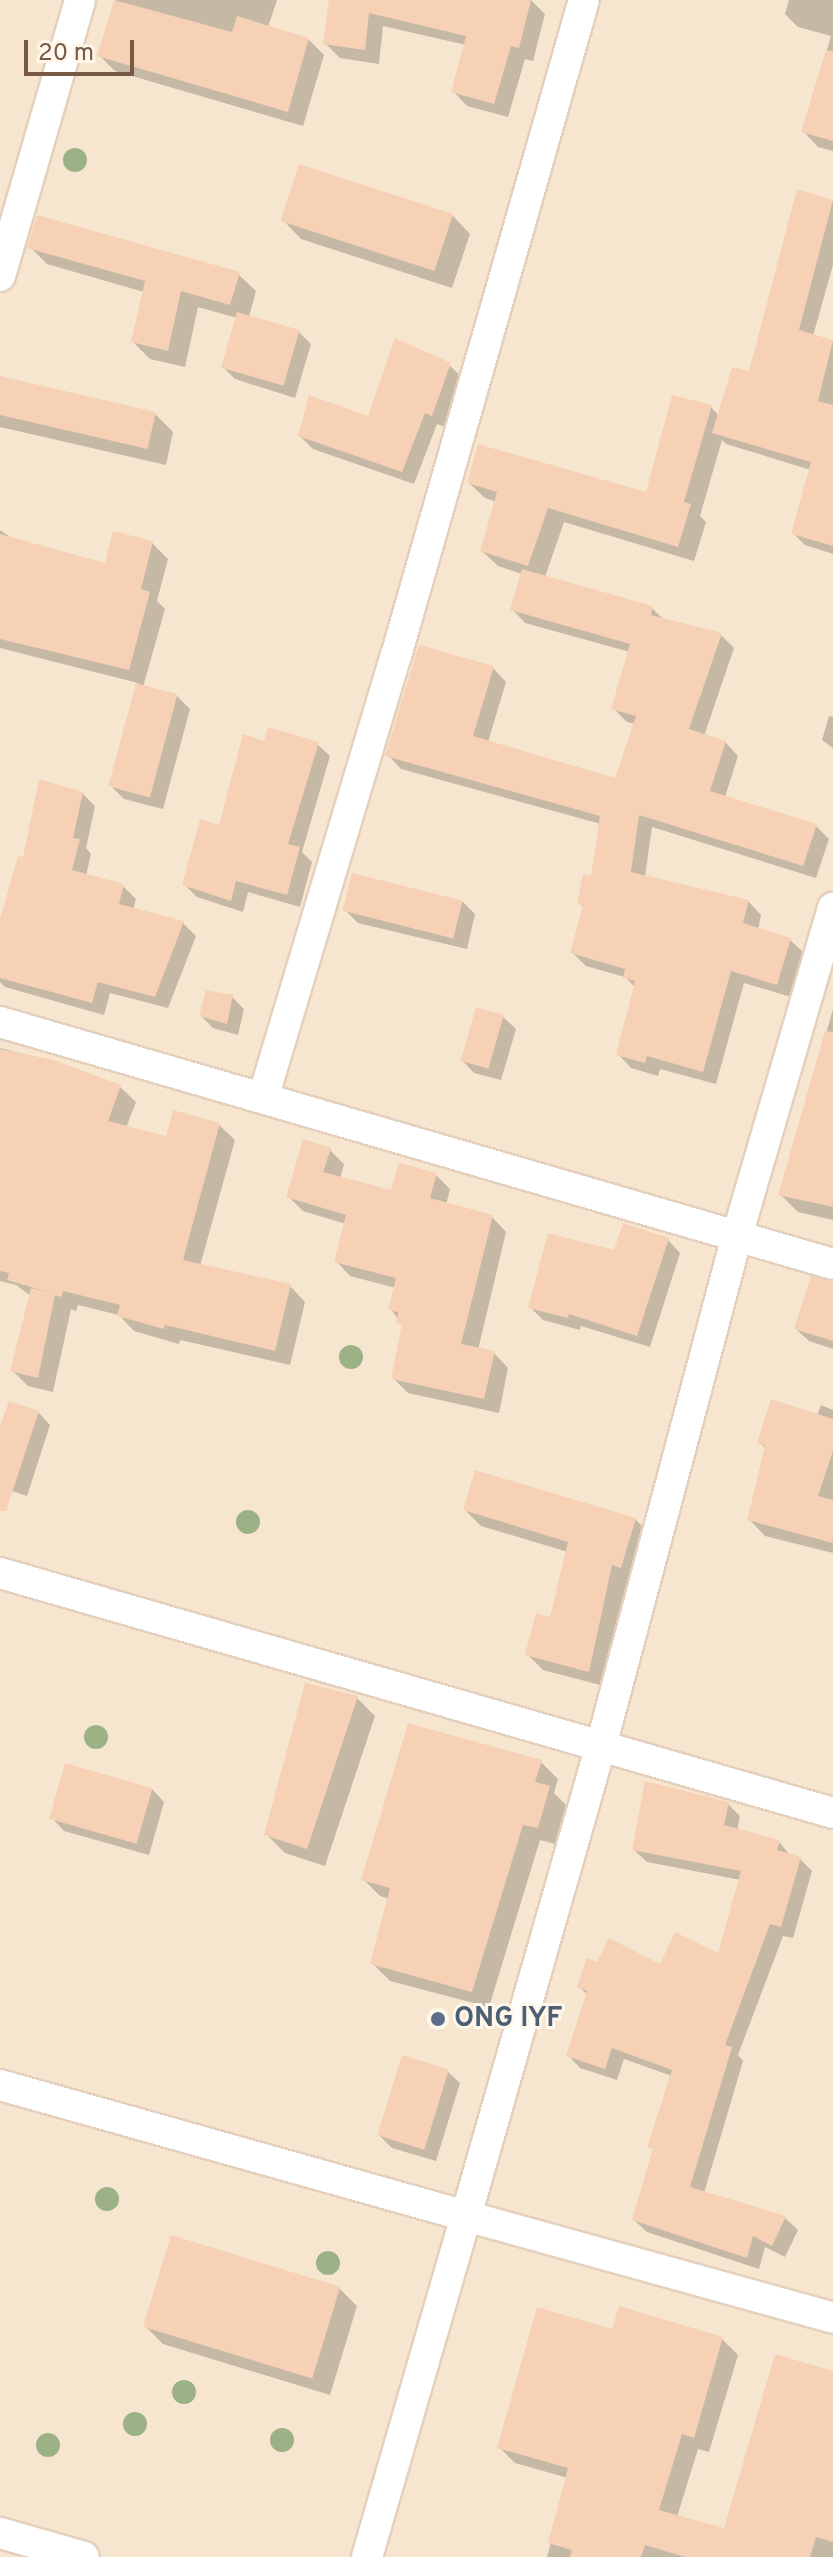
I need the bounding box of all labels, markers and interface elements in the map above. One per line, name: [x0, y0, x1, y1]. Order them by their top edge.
scale bar: [28, 24, 138, 74]
text: 20 m: [38, 39, 94, 69]
place label: ONG IYF: [454, 2002, 562, 2036]
marker: ONG IYF: [429, 2010, 447, 2028]

